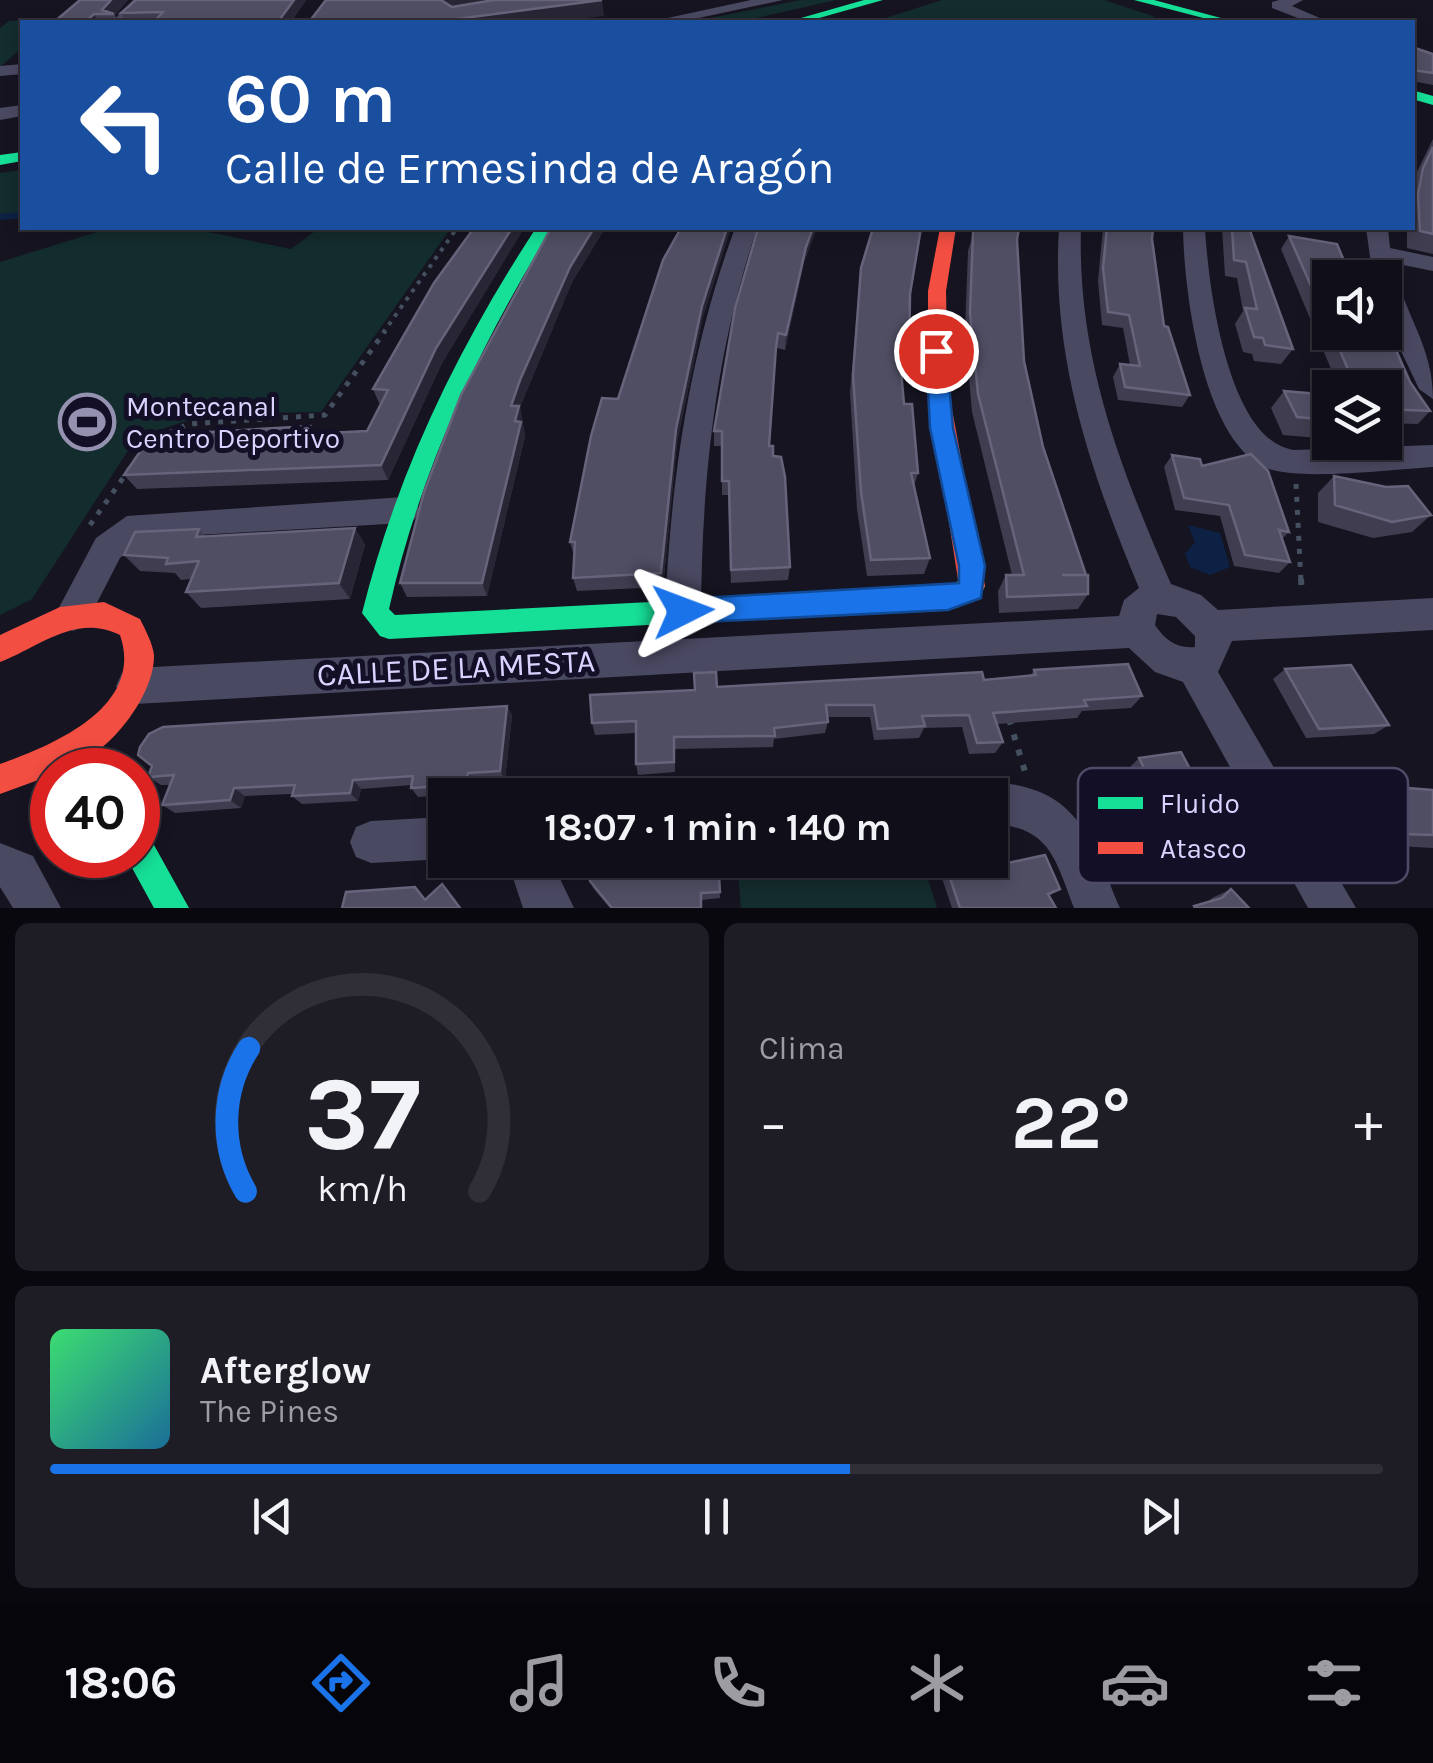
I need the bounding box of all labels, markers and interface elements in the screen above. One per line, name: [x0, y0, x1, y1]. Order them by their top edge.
text: 60 m: [225, 58, 396, 140]
icon: left: [60, 60, 190, 190]
text: Calle de Ermesinda de Aragón: [225, 142, 834, 194]
map controls: [1312, 260, 1402, 460]
button: sound: [1312, 260, 1402, 350]
pin: [894, 309, 979, 394]
icon: arrive: [909, 324, 964, 379]
button: layers: [1312, 370, 1402, 460]
place label: Montecanal Centro Deportivo: [126, 390, 340, 455]
sports icon: Montecanal Centro Deportivo: [57, 392, 117, 452]
position arrow: [631, 559, 735, 663]
street label: CALLE DE LA MESTA: [316, 642, 596, 694]
speed limit sign: 40: [30, 748, 160, 878]
legend: [1078, 768, 1408, 883]
text: Fluido: [1160, 787, 1240, 820]
text: 18:07 · 1 min · 140 m: [544, 805, 892, 850]
text: Atasco: [1160, 832, 1247, 865]
text: Clima: [759, 1030, 845, 1067]
text: 37: [304, 1054, 420, 1175]
text: 22°: [1011, 1079, 1131, 1167]
text: −: [759, 1091, 788, 1155]
text: +: [1354, 1091, 1383, 1155]
text: km/h: [317, 1168, 407, 1210]
text: Afterglow: [200, 1348, 371, 1393]
text: The Pines: [200, 1393, 339, 1430]
icon: previous: [245, 1489, 300, 1544]
icon: pause: [689, 1489, 744, 1544]
icon: next: [1133, 1489, 1188, 1544]
icon: directions: [306, 1648, 376, 1718]
icon: music: [504, 1648, 574, 1718]
icon: phone: [703, 1648, 773, 1718]
icon: climate: [902, 1648, 972, 1718]
icon: car: [1100, 1648, 1170, 1718]
icon: filters: [1299, 1648, 1369, 1718]
text: 18:06: [64, 1657, 177, 1709]

